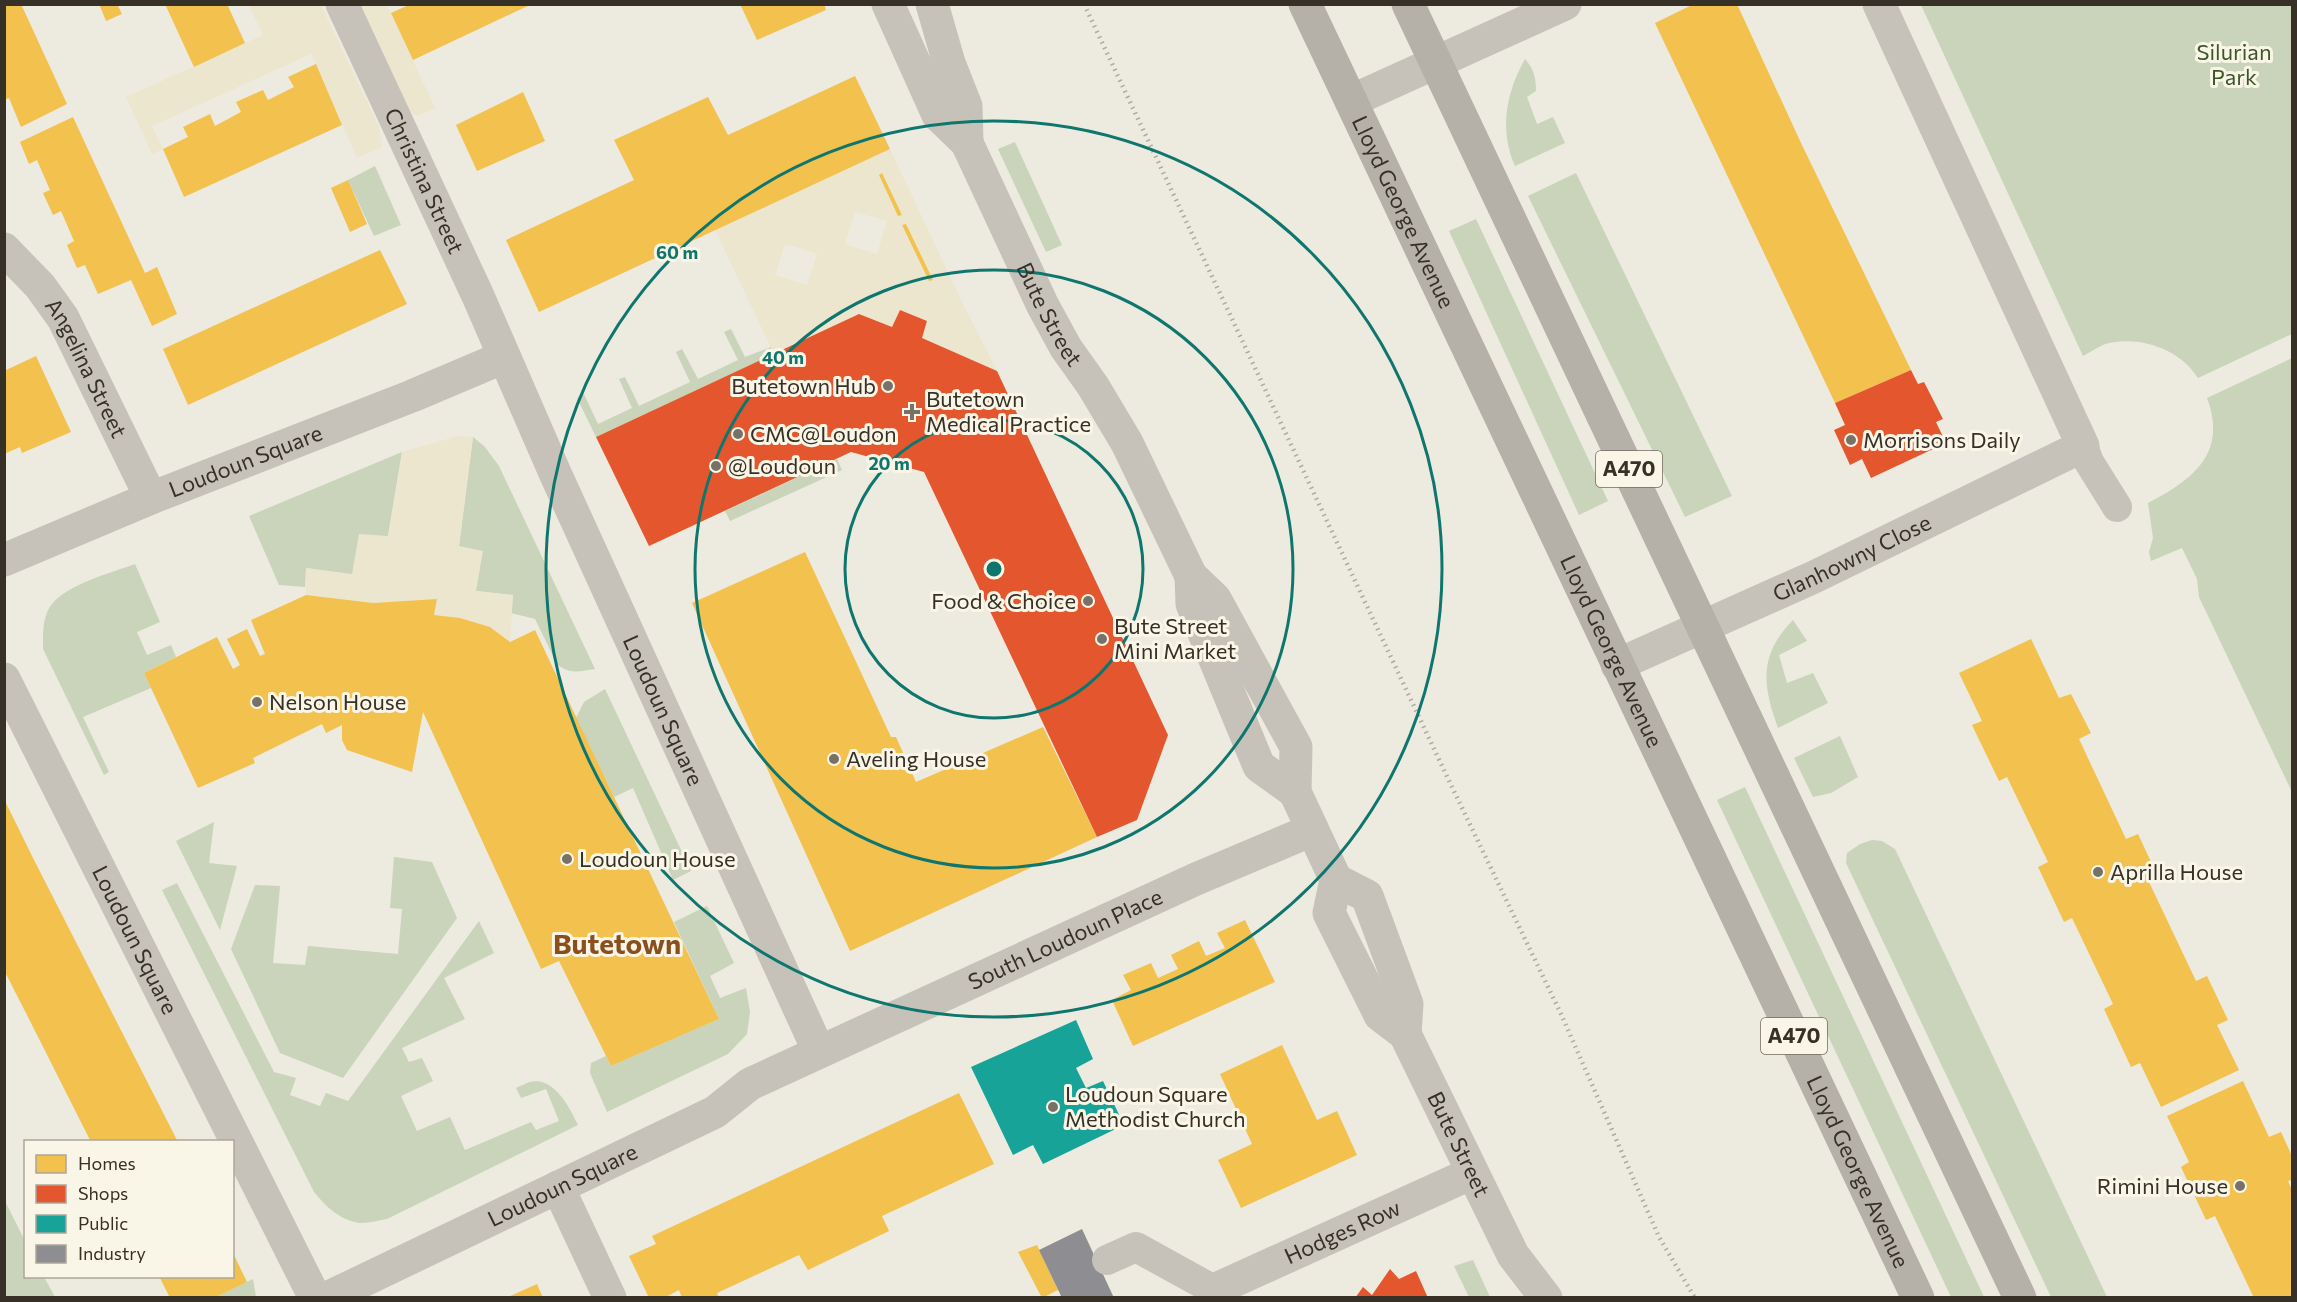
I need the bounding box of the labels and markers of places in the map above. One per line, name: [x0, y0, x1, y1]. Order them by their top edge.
place label: Butetown Hub: [731, 372, 876, 399]
marker: Butetown Hub: [881, 379, 895, 393]
place label: Butetown Medical Practice: [926, 385, 1091, 437]
marker: Butetown Medical Practice: [903, 403, 921, 421]
place label: CMC@Loudon: [750, 420, 897, 447]
place label: Morrisons Daily: [1863, 426, 2021, 453]
marker: CMC@Loudon: [731, 427, 745, 441]
marker: Morrisons Daily: [1844, 433, 1858, 447]
place label: @Loudoun: [728, 452, 836, 479]
marker: @Loudoun: [709, 459, 723, 473]
centre of rings: [984, 559, 1004, 579]
place label: Food & Choice: [931, 587, 1076, 614]
marker: Food & Choice: [1081, 594, 1095, 608]
place label: Bute Street Mini Market: [1114, 612, 1236, 664]
marker: Bute Street Mini Market: [1095, 632, 1109, 646]
place label: Nelson House: [269, 688, 406, 715]
marker: Nelson House: [250, 695, 264, 709]
place label: Aveling House: [846, 745, 986, 772]
marker: Aveling House: [827, 752, 841, 766]
place label: Loudoun House: [579, 845, 736, 872]
marker: Loudoun House: [560, 852, 574, 866]
place label: Aprilla House: [2110, 858, 2243, 885]
marker: Aprilla House: [2091, 865, 2105, 879]
place label: Loudoun Square Methodist Church: [1065, 1080, 1246, 1132]
marker: Loudoun Square Methodist Church: [1046, 1100, 1060, 1114]
place label: Rimini House: [2097, 1172, 2228, 1199]
marker: Rimini House: [2233, 1179, 2247, 1193]

